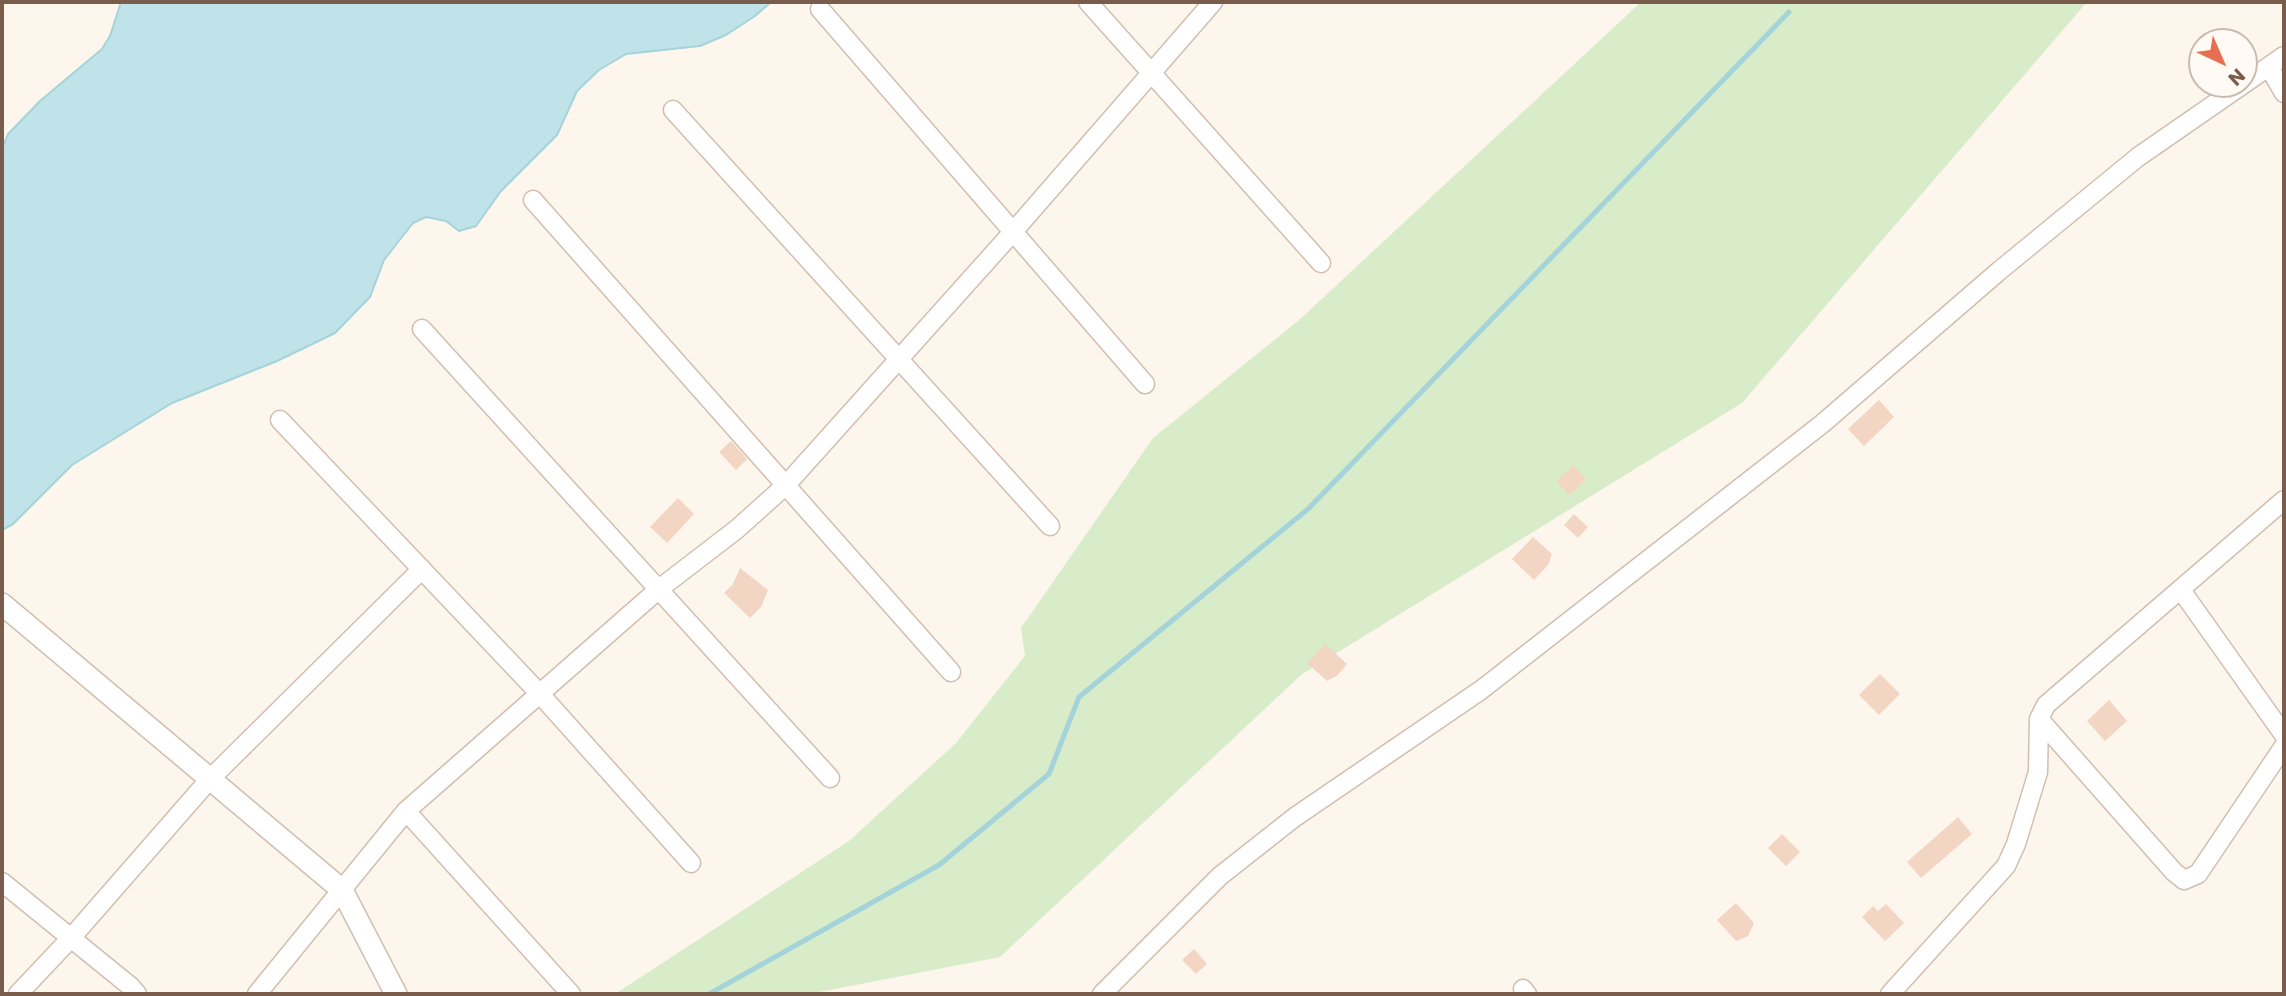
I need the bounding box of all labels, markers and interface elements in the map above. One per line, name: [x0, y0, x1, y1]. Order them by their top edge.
north arrow: [2188, 28, 2258, 98]
text: N: [2222, 62, 2251, 92]

